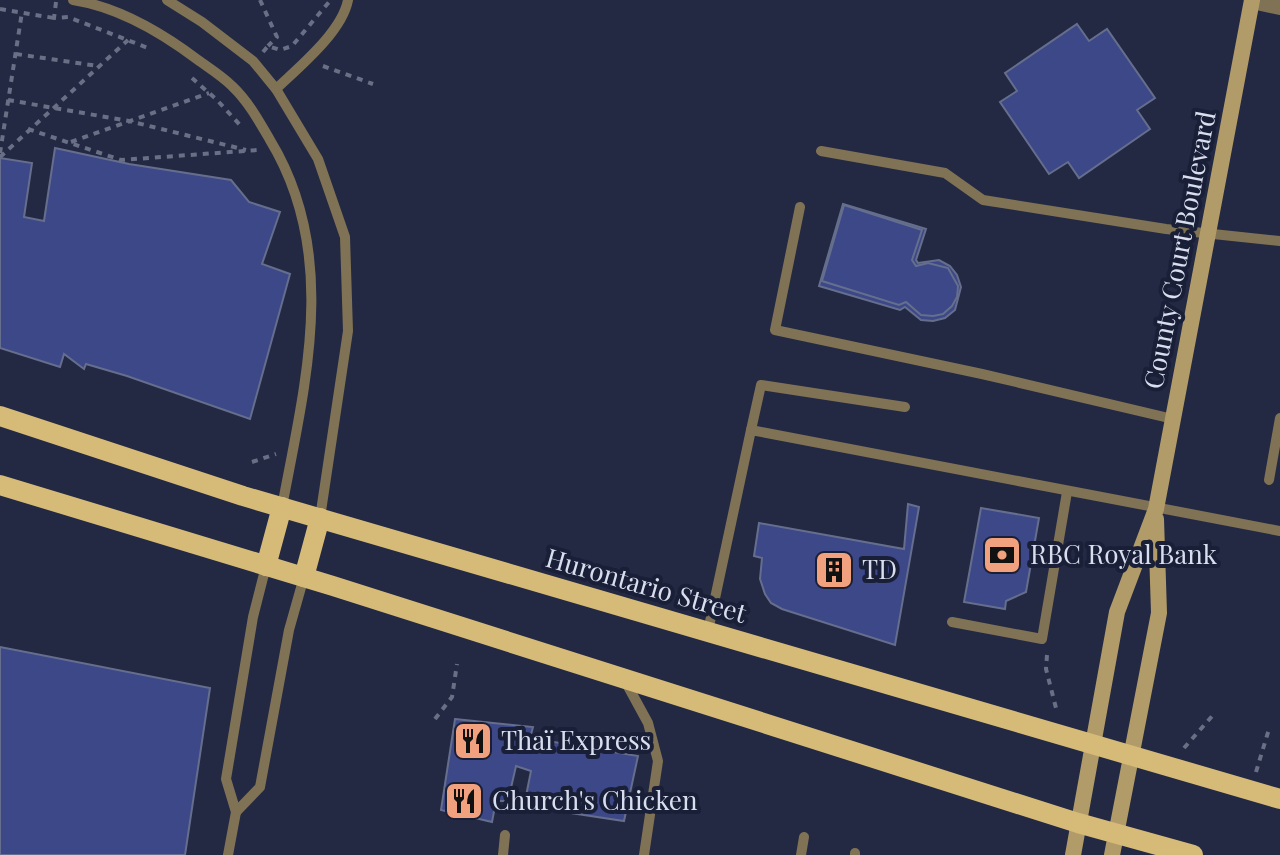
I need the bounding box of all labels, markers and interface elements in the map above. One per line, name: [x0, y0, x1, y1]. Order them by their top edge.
street label: County Court Boulevard: [1134, 108, 1223, 392]
bank icon: RBC Royal Bank: [981, 534, 1023, 576]
place label: RBC Royal Bank: [1030, 536, 1218, 571]
street label: Hurontario Street: [542, 539, 752, 630]
building icon: TD: [813, 549, 855, 591]
place label: TD: [862, 551, 897, 586]
restaurant icon: Thaï Express: [452, 720, 494, 762]
place label: Thaï Express: [501, 722, 651, 757]
restaurant icon: Church's Chicken: [443, 780, 485, 822]
place label: Church's Chicken: [492, 782, 698, 817]

